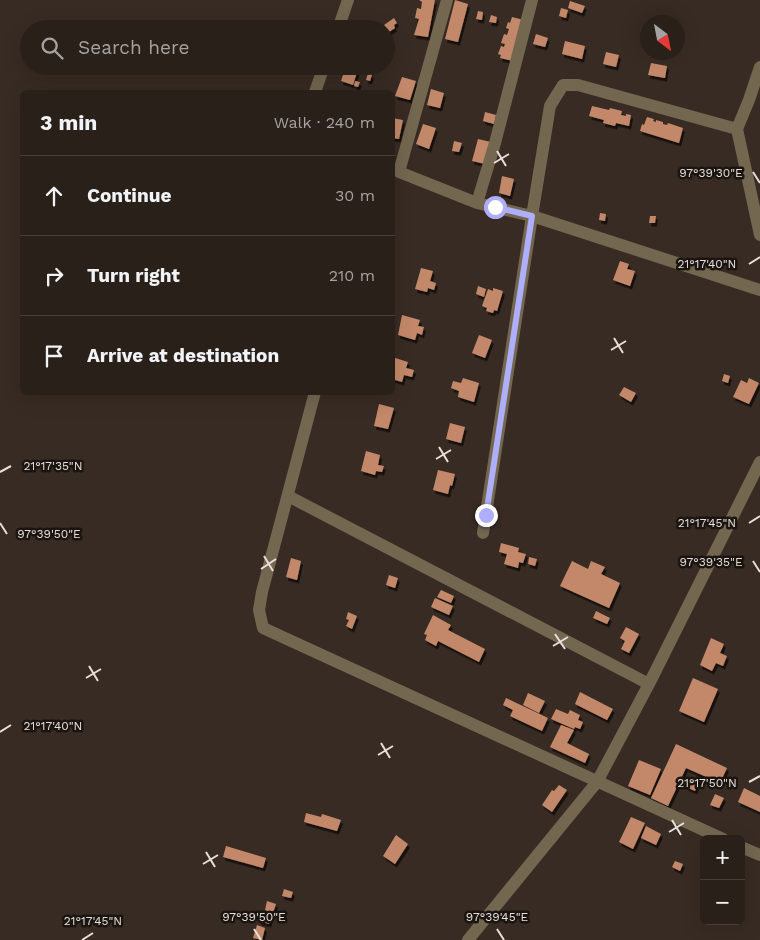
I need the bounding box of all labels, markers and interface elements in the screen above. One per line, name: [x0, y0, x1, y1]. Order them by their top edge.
north arrow: [640, 15, 685, 60]
search box: [20, 20, 395, 75]
icon: search: [38, 34, 66, 62]
text: Search here: [78, 36, 189, 59]
text: 3 min: [40, 110, 97, 135]
text: Walk · 240 m: [274, 113, 375, 132]
text: 97°39'30"E: [679, 166, 743, 180]
icon: ahead: [40, 182, 68, 210]
text: Continue: [87, 184, 171, 207]
text: 30 m: [335, 186, 375, 205]
route start: [484, 196, 507, 219]
text: 21°17'40"N: [678, 257, 736, 271]
icon: right: [40, 262, 68, 290]
text: Turn right: [87, 264, 180, 287]
text: 210 m: [329, 266, 375, 285]
icon: arrive: [40, 342, 68, 370]
text: Arrive at destination: [87, 344, 279, 367]
text: 21°17'35"N: [23, 459, 83, 473]
route end: [475, 504, 498, 527]
text: 21°17'45"N: [678, 516, 736, 530]
text: 97°39'50"E: [17, 527, 81, 541]
text: 97°39'35"E: [679, 555, 743, 569]
text: 21°17'40"N: [24, 719, 82, 733]
text: 21°17'50"N: [677, 776, 737, 790]
map controls: [700, 835, 745, 925]
button: +: [700, 835, 745, 880]
button: −: [700, 880, 745, 925]
text: 97°39'50"E: [222, 910, 286, 924]
text: 97°39'45"E: [466, 910, 529, 924]
text: 21°17'45"N: [64, 914, 122, 928]

